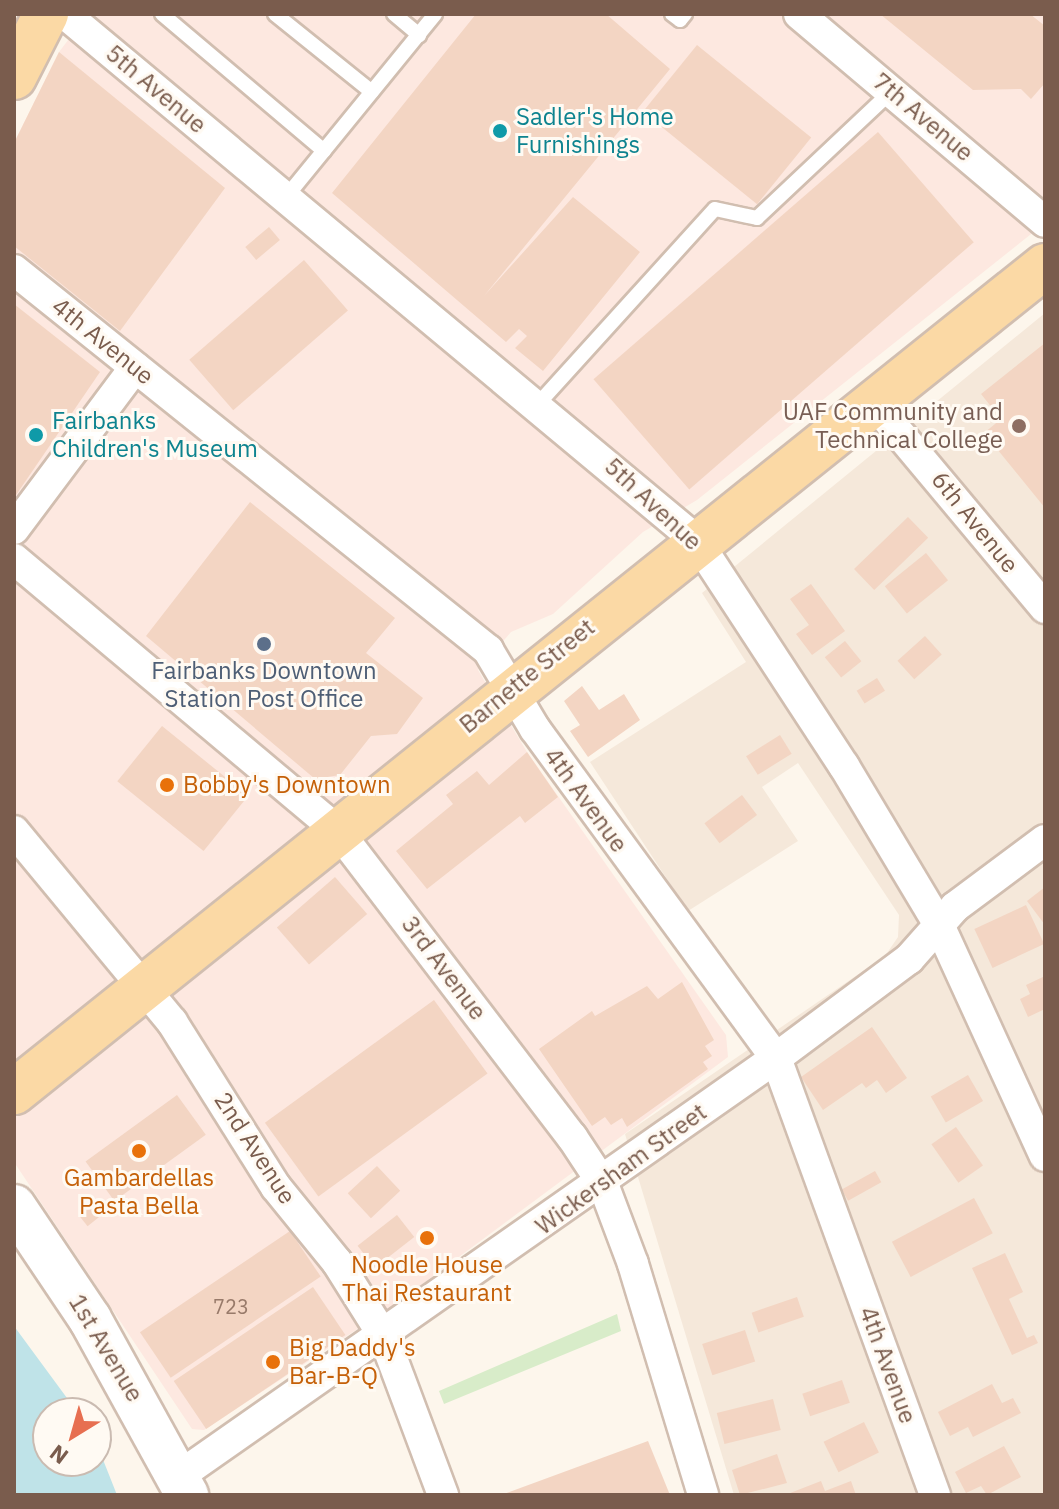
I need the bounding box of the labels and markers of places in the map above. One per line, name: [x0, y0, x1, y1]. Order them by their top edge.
place label: Sadler's Home Furnishings: [516, 103, 674, 159]
marker: Sadler's Home Furnishings: [491, 122, 509, 140]
place label: UAF Community and Technical College: [783, 398, 1003, 454]
place label: Fairbanks Children's Museum: [52, 407, 258, 463]
marker: UAF Community and Technical College: [1010, 417, 1028, 435]
marker: Fairbanks Children's Museum: [27, 426, 45, 444]
marker: Fairbanks Downtown Station Post Office: [255, 635, 273, 653]
place label: Fairbanks Downtown Station Post Office: [151, 657, 377, 713]
place label: Bobby's Downtown: [183, 771, 391, 799]
marker: Bobby's Downtown: [158, 776, 176, 794]
marker: Gambardellas Pasta Bella: [130, 1142, 148, 1160]
place label: Gambardellas Pasta Bella: [64, 1164, 214, 1220]
marker: Noodle House Thai Restaurant: [418, 1229, 436, 1247]
place label: Noodle House Thai Restaurant: [342, 1251, 512, 1307]
place label: Big Daddy's Bar-B-Q: [289, 1334, 416, 1390]
marker: Big Daddy's Bar-B-Q: [264, 1353, 282, 1371]

